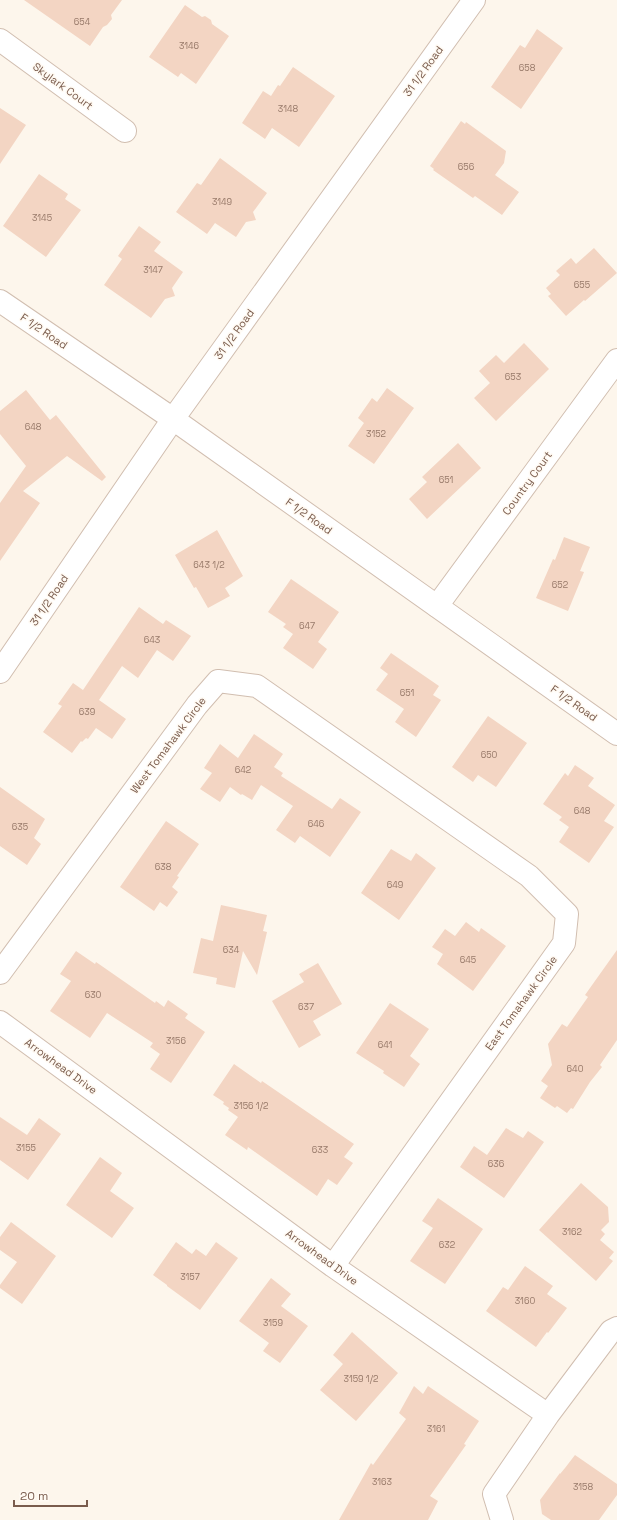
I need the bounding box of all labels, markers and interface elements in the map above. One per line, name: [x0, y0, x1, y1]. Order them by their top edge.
house number: 654: [74, 16, 91, 28]
house number: 3146: [179, 40, 200, 52]
street label: 31 1/2 Road: [400, 43, 446, 99]
street label: Skylark Court: [30, 59, 96, 113]
house number: 658: [519, 62, 536, 74]
house number: 3148: [278, 103, 299, 115]
house number: 656: [458, 161, 475, 173]
house number: 3149: [212, 196, 232, 208]
house number: 3145: [32, 212, 52, 224]
house number: 3147: [143, 264, 163, 276]
house number: 655: [574, 279, 590, 291]
street label: 31 1/2 Road: [211, 306, 257, 362]
street label: F 1/2 Road: [18, 310, 70, 352]
house number: 653: [505, 371, 521, 383]
house number: 648: [25, 421, 42, 433]
house number: 3152: [366, 428, 386, 440]
street label: Country Court: [499, 448, 555, 518]
house number: 651: [439, 474, 454, 486]
street label: F 1/2 Road: [283, 495, 335, 537]
house number: 643 1/2: [193, 559, 225, 571]
street label: 31 1/2 Road: [27, 572, 71, 628]
house number: 652: [552, 579, 568, 591]
house number: 647: [299, 620, 315, 632]
house number: 643: [144, 634, 160, 646]
street label: F 1/2 Road: [548, 682, 600, 724]
house number: 651: [400, 687, 415, 699]
street label: West Tomahawk Circle: [127, 694, 209, 796]
house number: 639: [79, 706, 95, 718]
house number: 650: [481, 749, 498, 761]
house number: 642: [235, 764, 251, 776]
house number: 648: [574, 805, 591, 817]
house number: 646: [308, 818, 325, 830]
house number: 635: [12, 821, 28, 833]
house number: 638: [155, 861, 172, 873]
house number: 649: [387, 879, 403, 891]
house number: 634: [223, 944, 240, 956]
street label: East Tomahawk Circle: [482, 953, 560, 1053]
house number: 645: [460, 954, 476, 966]
house number: 630: [85, 989, 102, 1001]
house number: 637: [298, 1001, 314, 1013]
street label: Arrowhead Drive: [22, 1035, 100, 1097]
house number: 3156: [166, 1035, 186, 1047]
house number: 641: [378, 1039, 393, 1051]
house number: 640: [567, 1063, 584, 1075]
house number: 3156 1/2: [234, 1100, 268, 1112]
house number: 3155: [16, 1142, 36, 1154]
house number: 633: [312, 1144, 328, 1156]
house number: 636: [488, 1158, 505, 1170]
street label: Arrowhead Drive: [283, 1226, 361, 1288]
house number: 3162: [562, 1226, 582, 1238]
house number: 632: [439, 1239, 455, 1251]
house number: 3157: [180, 1271, 200, 1283]
house number: 3160: [515, 1295, 535, 1307]
house number: 3159: [263, 1317, 283, 1329]
house number: 3159 1/2: [344, 1373, 378, 1385]
house number: 3161: [427, 1423, 445, 1435]
house number: 3163: [372, 1476, 392, 1488]
house number: 3158: [573, 1481, 593, 1493]
scale bar: [14, 1482, 87, 1508]
text: 20 m: [20, 1488, 48, 1504]

